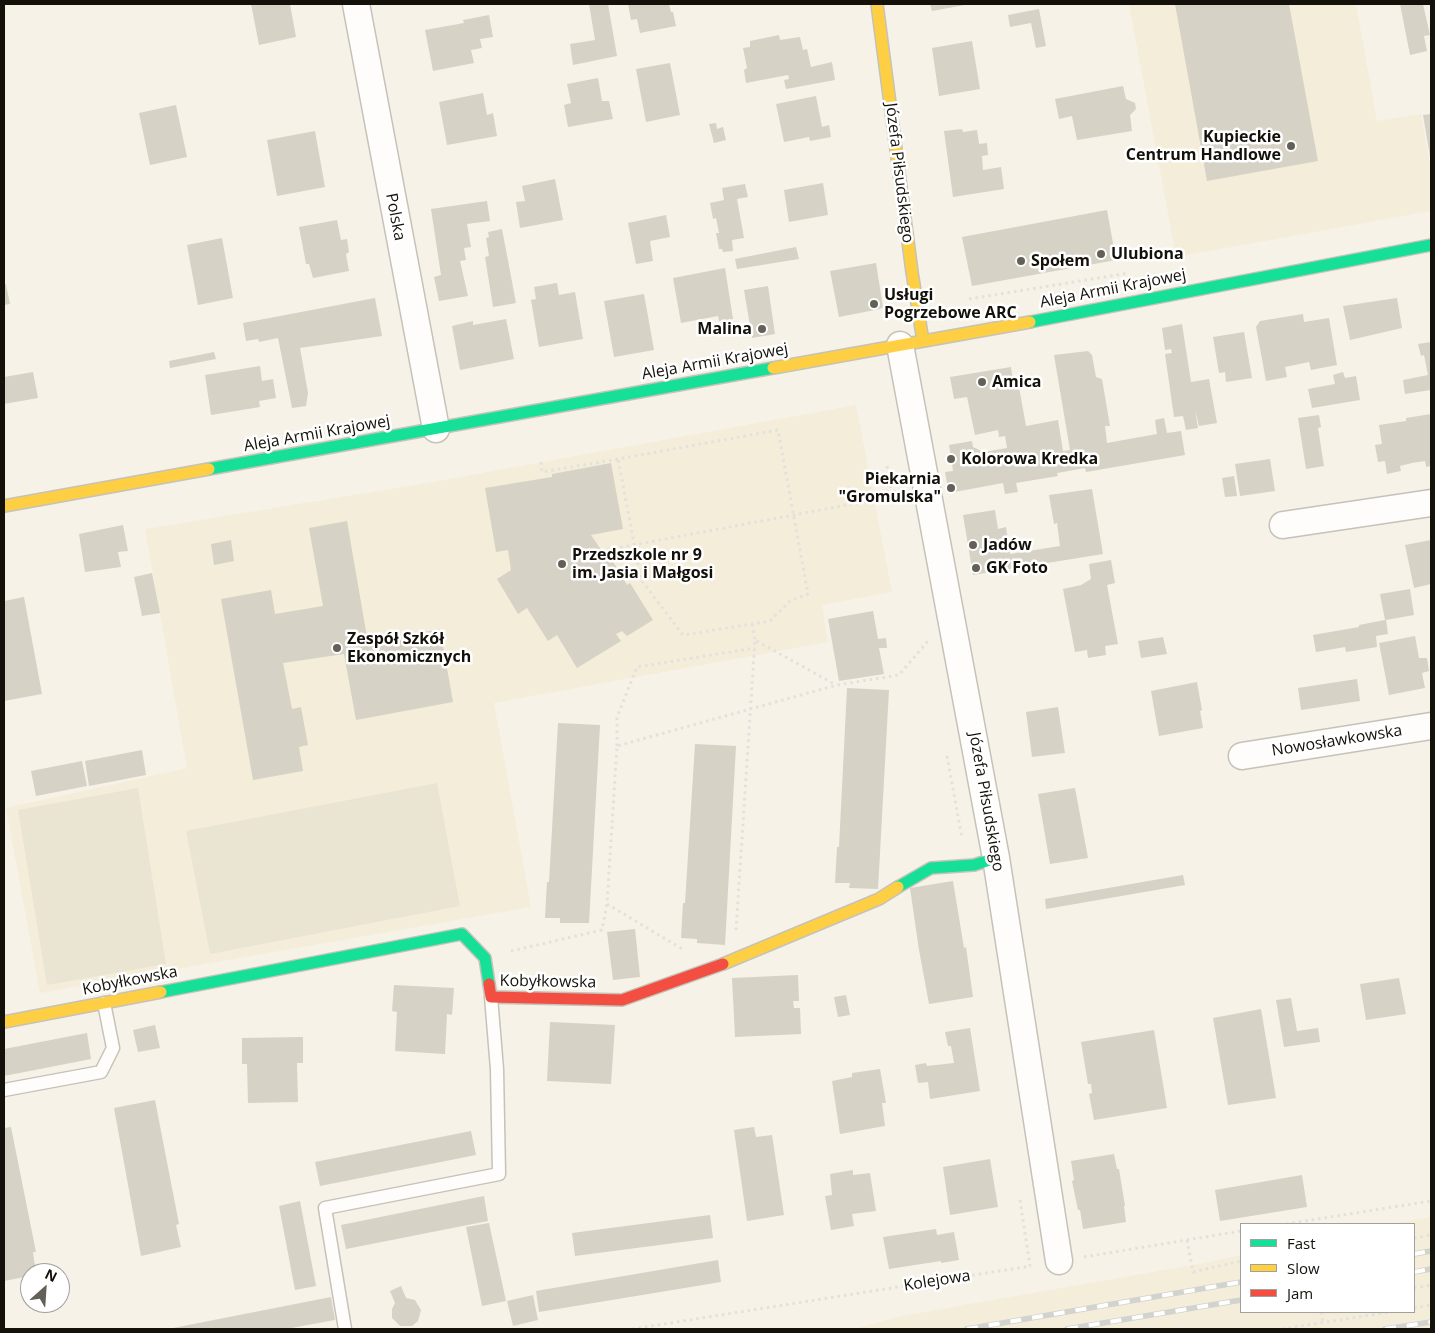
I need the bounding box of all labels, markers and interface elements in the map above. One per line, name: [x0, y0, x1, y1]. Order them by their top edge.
street label: Józefa Piłsudskiego: [881, 102, 917, 244]
place label: Kupieckie Centrum Handlowe: [1126, 127, 1281, 165]
marker: Kupieckie Centrum Handlowe: [1285, 140, 1297, 152]
street label: Polska: [381, 192, 409, 242]
place label: Ulubiona: [1111, 244, 1184, 264]
marker: Ulubiona: [1095, 248, 1107, 260]
place label: Społem: [1031, 251, 1090, 271]
marker: Społem: [1015, 255, 1027, 267]
street label: Aleja Armii Krajowej: [1038, 265, 1188, 313]
place label: Usługi Pogrzebowe ARC: [884, 285, 1017, 323]
marker: Usługi Pogrzebowe ARC: [868, 298, 880, 310]
place label: Malina: [697, 319, 752, 339]
marker: Malina: [756, 323, 768, 335]
street label: Aleja Armii Krajowej: [640, 340, 790, 384]
place label: Amica: [992, 372, 1042, 392]
marker: Amica: [976, 376, 988, 388]
street label: Aleja Armii Krajowej: [242, 412, 392, 456]
place label: Kolorowa Kredka: [961, 449, 1098, 469]
marker: Kolorowa Kredka: [945, 453, 957, 465]
place label: Piekarnia "Gromulska": [838, 469, 941, 507]
marker: Piekarnia "Gromulska": [945, 482, 957, 494]
place label: Jadów: [983, 535, 1032, 555]
marker: Jadów: [967, 539, 979, 551]
place label: Przedszkole nr 9 im. Jasia i Małgosi: [572, 545, 713, 583]
marker: Przedszkole nr 9 im. Jasia i Małgosi: [556, 558, 568, 570]
place label: GK Foto: [986, 558, 1048, 578]
marker: GK Foto: [970, 562, 982, 574]
place label: Zespół Szkół Ekonomicznych: [347, 629, 471, 667]
marker: Zespół Szkół Ekonomicznych: [331, 642, 343, 654]
street label: Nowosławkowska: [1270, 721, 1404, 761]
street label: Józefa Piłsudskiego: [964, 731, 1008, 873]
street label: Kobyłkowska: [81, 962, 179, 1000]
street label: Kobyłkowska: [500, 972, 596, 992]
legend: [1240, 1223, 1415, 1313]
text: Fast: [1287, 1233, 1316, 1253]
text: Slow: [1287, 1258, 1320, 1278]
north arrow: [20, 1263, 70, 1313]
text: N: [42, 1264, 61, 1286]
street label: Kolejowa: [902, 1266, 972, 1296]
text: Jam: [1287, 1283, 1313, 1303]

